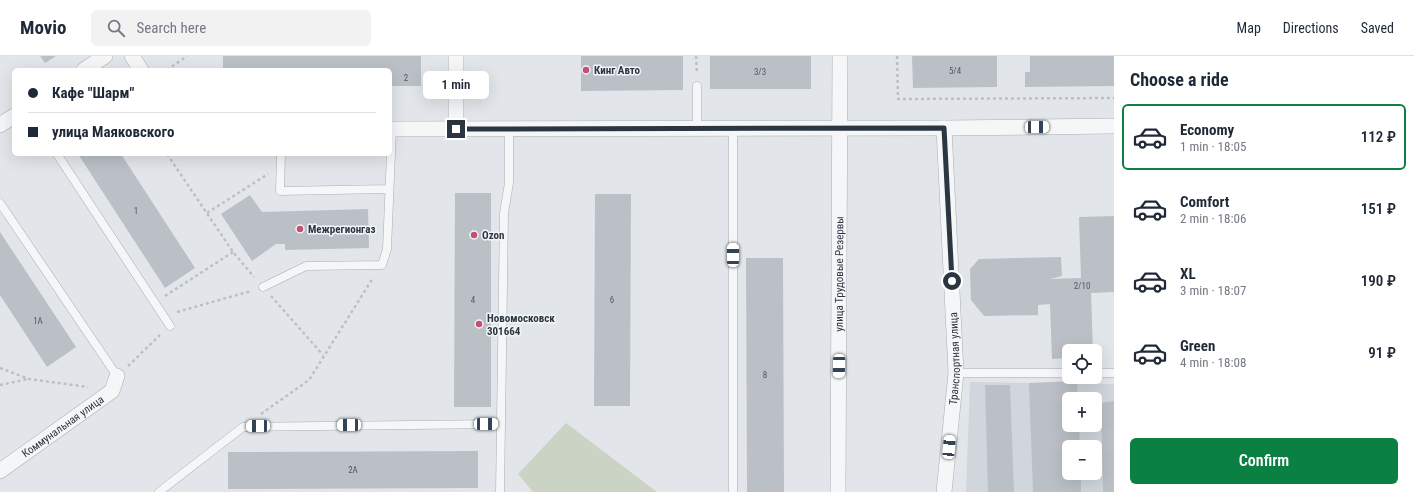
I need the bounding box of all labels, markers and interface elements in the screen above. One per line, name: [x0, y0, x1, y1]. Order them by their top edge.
search box: [91, 10, 371, 46]
text: Movio: [20, 16, 67, 39]
icon: search: [105, 17, 127, 39]
text: Search here: [137, 19, 206, 37]
text: Map: [1237, 20, 1261, 36]
text: Directions: [1283, 20, 1339, 36]
text: Saved: [1361, 20, 1394, 36]
place label: Кинг Авто: [594, 64, 641, 77]
marker: Кинг Авто: [581, 65, 591, 75]
house number: 5/4: [949, 66, 962, 76]
house number: 3/3: [754, 67, 766, 77]
text: Choose a ride: [1130, 69, 1229, 90]
callout: 1 min: [423, 71, 489, 99]
house number: 2: [404, 73, 409, 83]
text: 1 min: [442, 77, 470, 92]
text: Кафе "Шарм": [52, 84, 134, 102]
icon: car: [1132, 119, 1168, 155]
route end: [447, 120, 465, 138]
car: [1025, 121, 1049, 133]
text: Economy: [1180, 121, 1234, 139]
text: улица Маяковского: [52, 123, 174, 141]
text: 112 ₽: [1361, 128, 1396, 146]
text: 1 min · 18:05: [1180, 139, 1246, 154]
icon: car: [1132, 191, 1168, 227]
text: Comfort: [1180, 193, 1229, 211]
text: 151 ₽: [1361, 200, 1396, 218]
house number: 1: [134, 206, 138, 216]
text: 2 min · 18:06: [1180, 211, 1246, 226]
street label: улица Трудовые Резервы: [833, 216, 846, 332]
place label: Межрегионгаз: [308, 223, 375, 236]
marker: Межрегионгаз: [295, 224, 305, 234]
place label: Ozon: [482, 229, 504, 242]
marker: Ozon: [469, 230, 479, 240]
car: [727, 243, 739, 267]
icon: car: [1132, 263, 1168, 299]
text: XL: [1180, 265, 1196, 283]
route start: [943, 272, 961, 290]
text: 190 ₽: [1361, 272, 1396, 290]
house number: 2/10: [1074, 281, 1090, 291]
text: 3 min · 18:07: [1180, 283, 1246, 298]
house number: 4: [471, 295, 476, 305]
house number: 6: [610, 295, 614, 305]
place label: Новомосковск 301664: [487, 312, 555, 338]
street label: Транспортная улица: [947, 312, 963, 406]
house number: 1А: [33, 316, 43, 326]
marker: Новомосковск 301664: [474, 319, 484, 329]
icon: car: [1132, 335, 1168, 371]
text: Green: [1180, 337, 1215, 355]
map controls: [1062, 344, 1102, 480]
button: locate: [1062, 344, 1102, 384]
text: 91 ₽: [1368, 344, 1396, 362]
car: [833, 354, 845, 378]
text: 4 min · 18:08: [1180, 355, 1246, 370]
house number: 8: [763, 370, 767, 380]
button: +: [1062, 392, 1102, 432]
street label: Коммунальная улица: [19, 393, 106, 460]
car: [474, 418, 498, 430]
car: [337, 419, 361, 431]
car: [246, 420, 270, 432]
car: [942, 435, 956, 459]
button: Confirm: [1130, 438, 1398, 484]
button: −: [1062, 440, 1102, 480]
house number: 2А: [348, 465, 358, 475]

